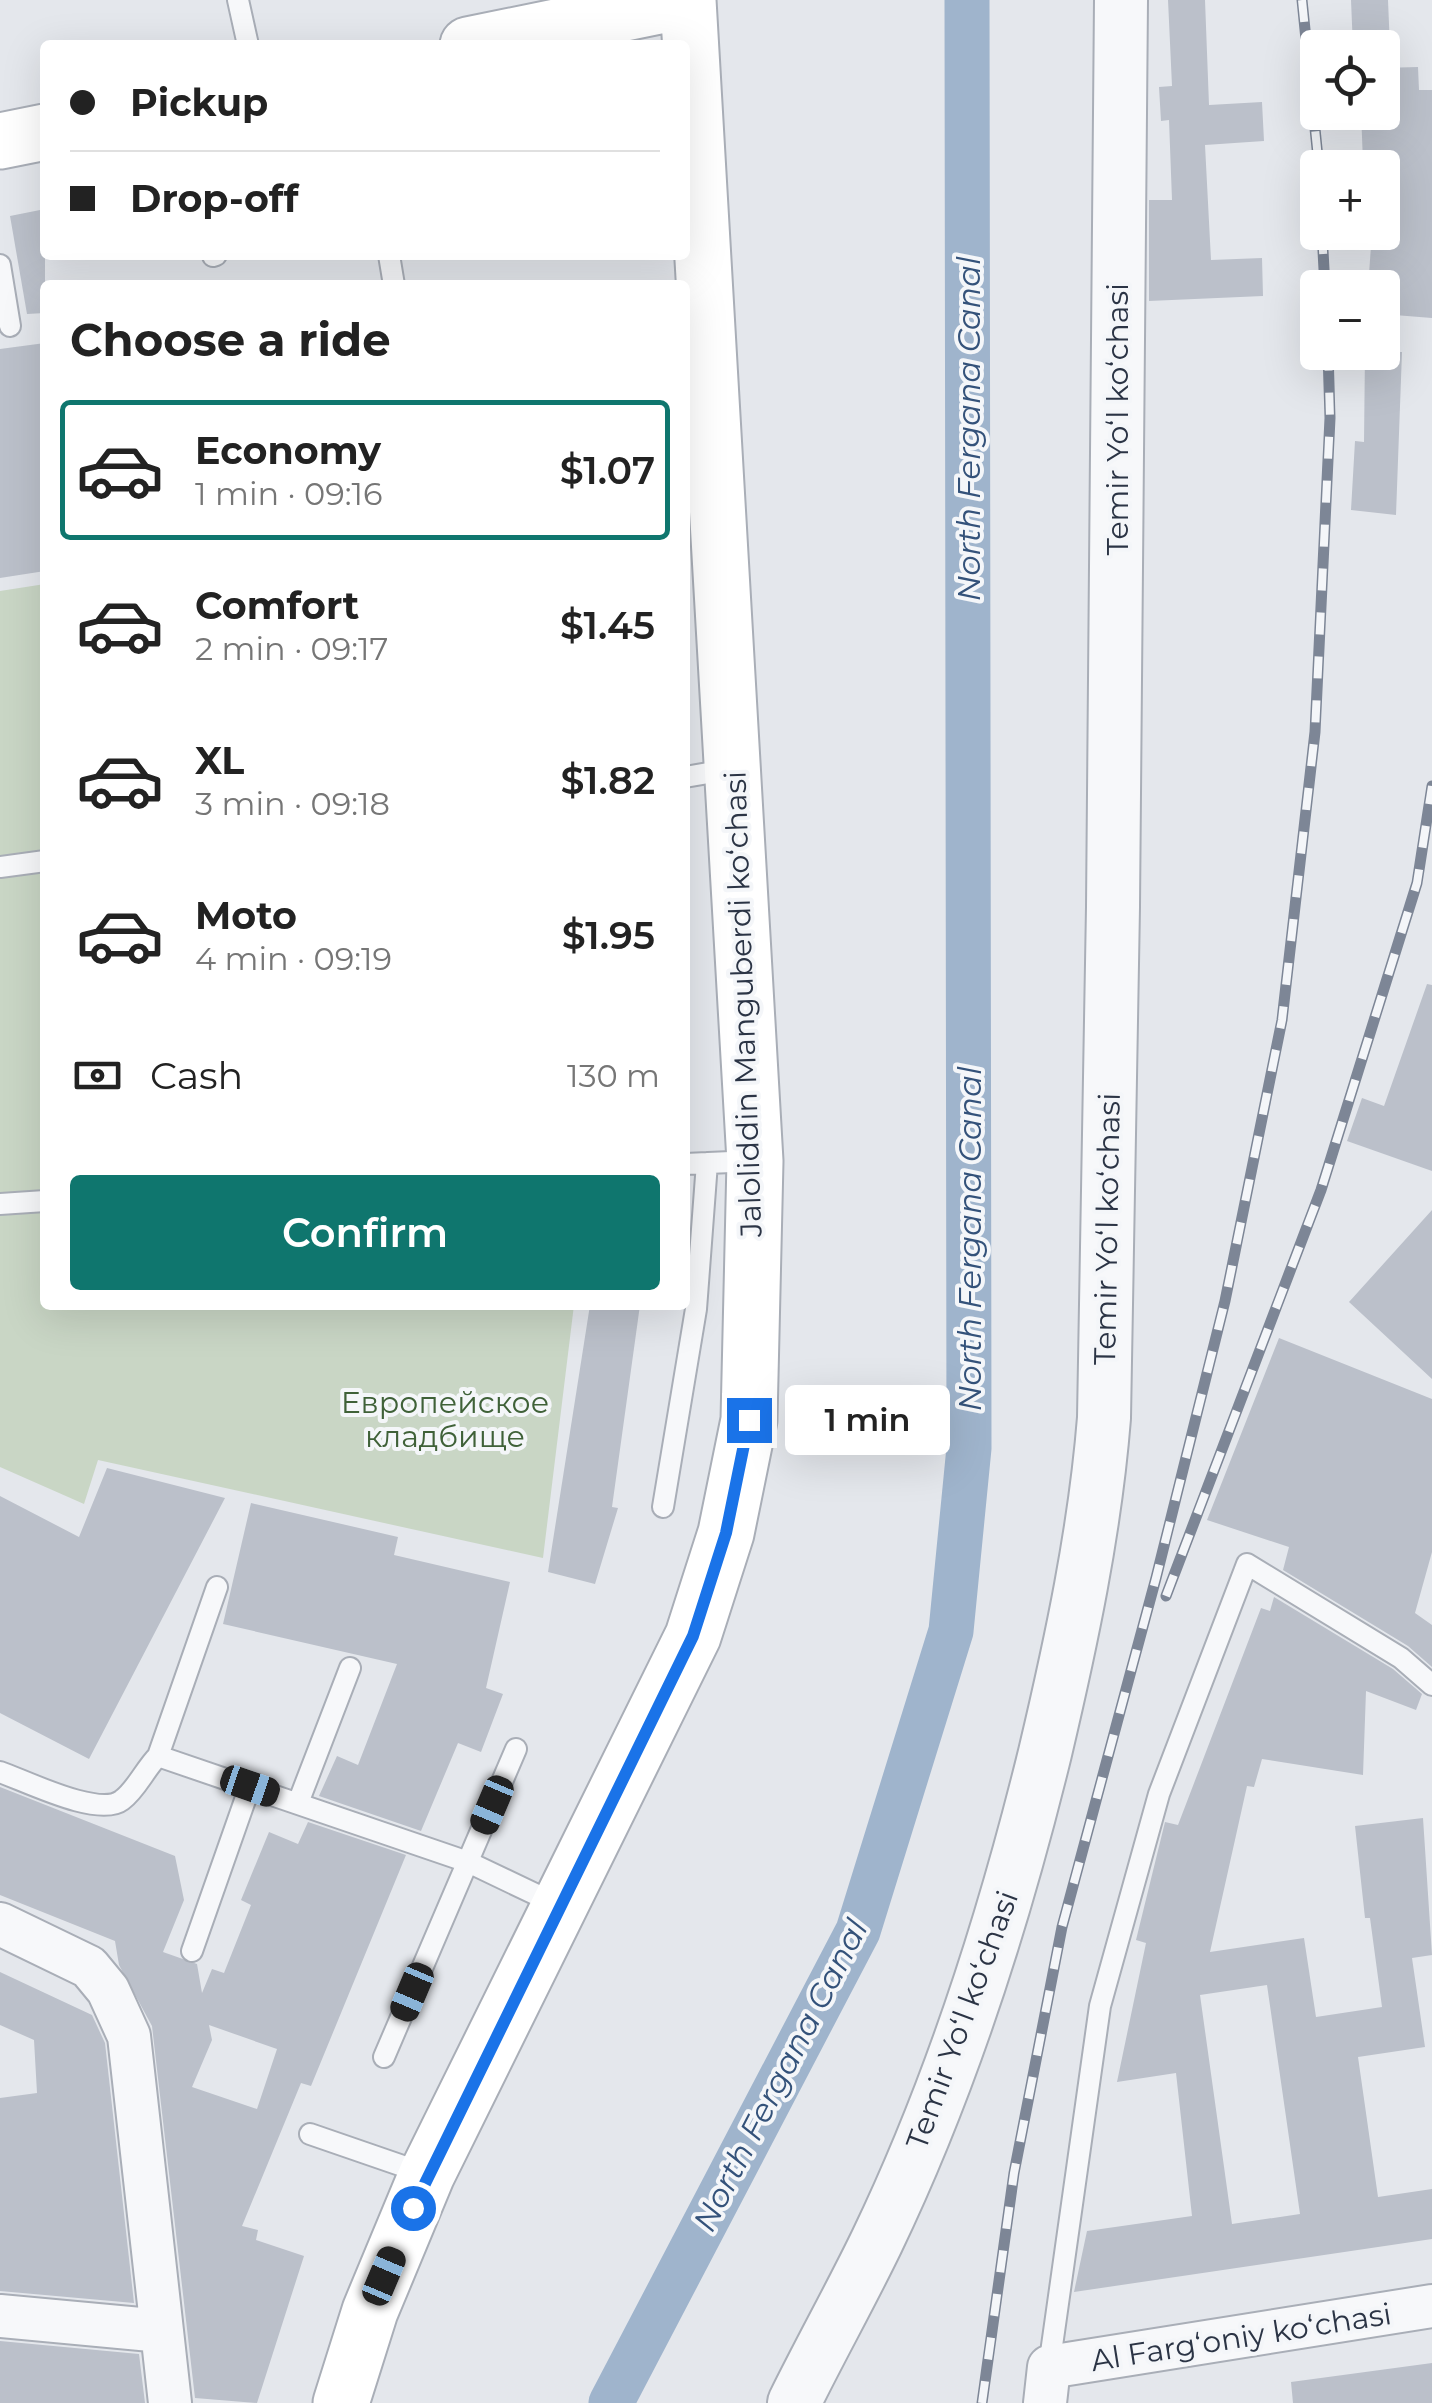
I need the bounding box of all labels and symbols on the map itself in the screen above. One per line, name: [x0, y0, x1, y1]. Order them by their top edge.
water label: North Fergana Canal: [949, 256, 988, 602]
street label: Temir Yoʻl koʻchasi: [1099, 283, 1136, 555]
street label: Jaloliddin Manguberdi koʻchasi: [716, 770, 770, 1239]
water label: North Fergana Canal: [950, 1066, 989, 1412]
street label: Temir Yoʻl koʻchasi: [1086, 1093, 1128, 1365]
park label: Европейское кладбище: [341, 1384, 549, 1455]
callout: 1 min: [784, 1385, 949, 1455]
route end: [727, 1398, 772, 1443]
car: [217, 1762, 283, 1810]
car: [466, 1772, 518, 1838]
street label: Temir Yoʻl koʻchasi: [898, 1886, 1026, 2154]
water label: North Fergana Canal: [684, 1912, 876, 2238]
car: [386, 1959, 438, 2025]
route start: [391, 2186, 436, 2231]
car: [358, 2243, 410, 2309]
street label: Al Fargʻoniy koʻchasi: [1088, 2295, 1394, 2379]

